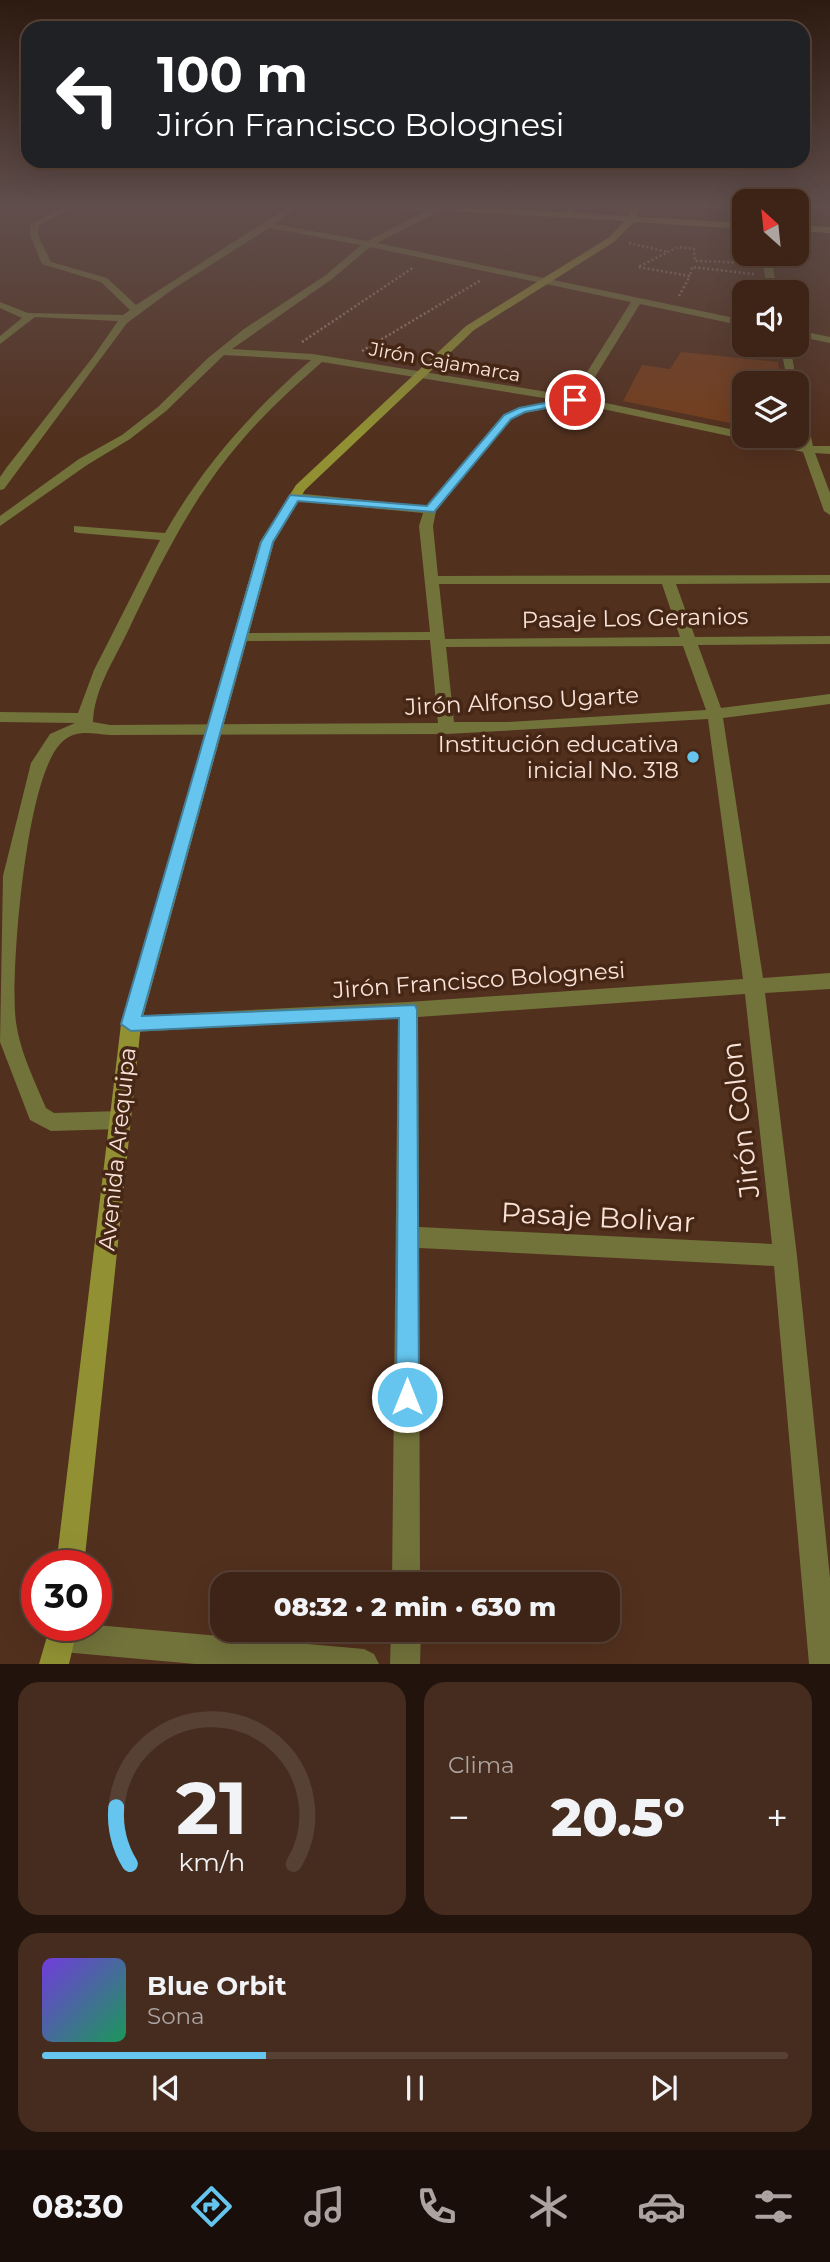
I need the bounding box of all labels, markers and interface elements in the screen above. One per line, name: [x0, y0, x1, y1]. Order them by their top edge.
text: 100 m: [157, 45, 308, 104]
icon: left: [42, 49, 133, 140]
text: Jirón Francisco Bolognesi: [157, 105, 564, 144]
north arrow: [732, 189, 808, 266]
map controls: [732, 189, 809, 448]
button: sound: [732, 280, 809, 357]
street label: Jirón Cajamarca: [367, 337, 523, 387]
pin: [545, 370, 605, 430]
button: layers: [732, 371, 809, 448]
icon: arrive: [556, 381, 594, 419]
street label: Pasaje Los Geranios: [521, 602, 749, 634]
street label: Jirón Alfonso Ugarte: [403, 681, 640, 721]
place label: Institución educativa inicial No. 318: [438, 730, 679, 784]
marker: Institución educativa inicial No. 318: [685, 749, 701, 765]
street label: Jirón Francisco Bolognesi: [331, 956, 626, 1004]
street label: Jirón Colon: [714, 1040, 767, 1201]
street label: Avenida Arequipa: [92, 1046, 142, 1252]
street label: Pasaje Bolivar: [500, 1195, 696, 1239]
position arrow: [370, 1360, 444, 1434]
speed limit sign: 30: [21, 1550, 112, 1641]
text: 08:32 · 2 min · 630 m: [274, 1591, 556, 1623]
text: Clima: [448, 1751, 515, 1779]
text: 21: [176, 1765, 248, 1853]
text: 20.5°: [551, 1786, 685, 1849]
text: −: [448, 1794, 470, 1841]
text: +: [766, 1794, 788, 1841]
text: km/h: [179, 1847, 245, 1877]
text: Blue Orbit: [147, 1970, 286, 2002]
text: Sona: [147, 2002, 205, 2030]
icon: previous: [147, 2069, 185, 2107]
icon: pause: [396, 2069, 434, 2107]
icon: next: [645, 2069, 683, 2107]
icon: directions: [187, 2182, 236, 2231]
icon: music: [300, 2182, 349, 2231]
icon: phone: [412, 2182, 461, 2231]
icon: climate: [524, 2182, 573, 2231]
icon: car: [637, 2182, 686, 2231]
icon: filters: [749, 2182, 798, 2231]
text: 08:30: [32, 2187, 124, 2226]

